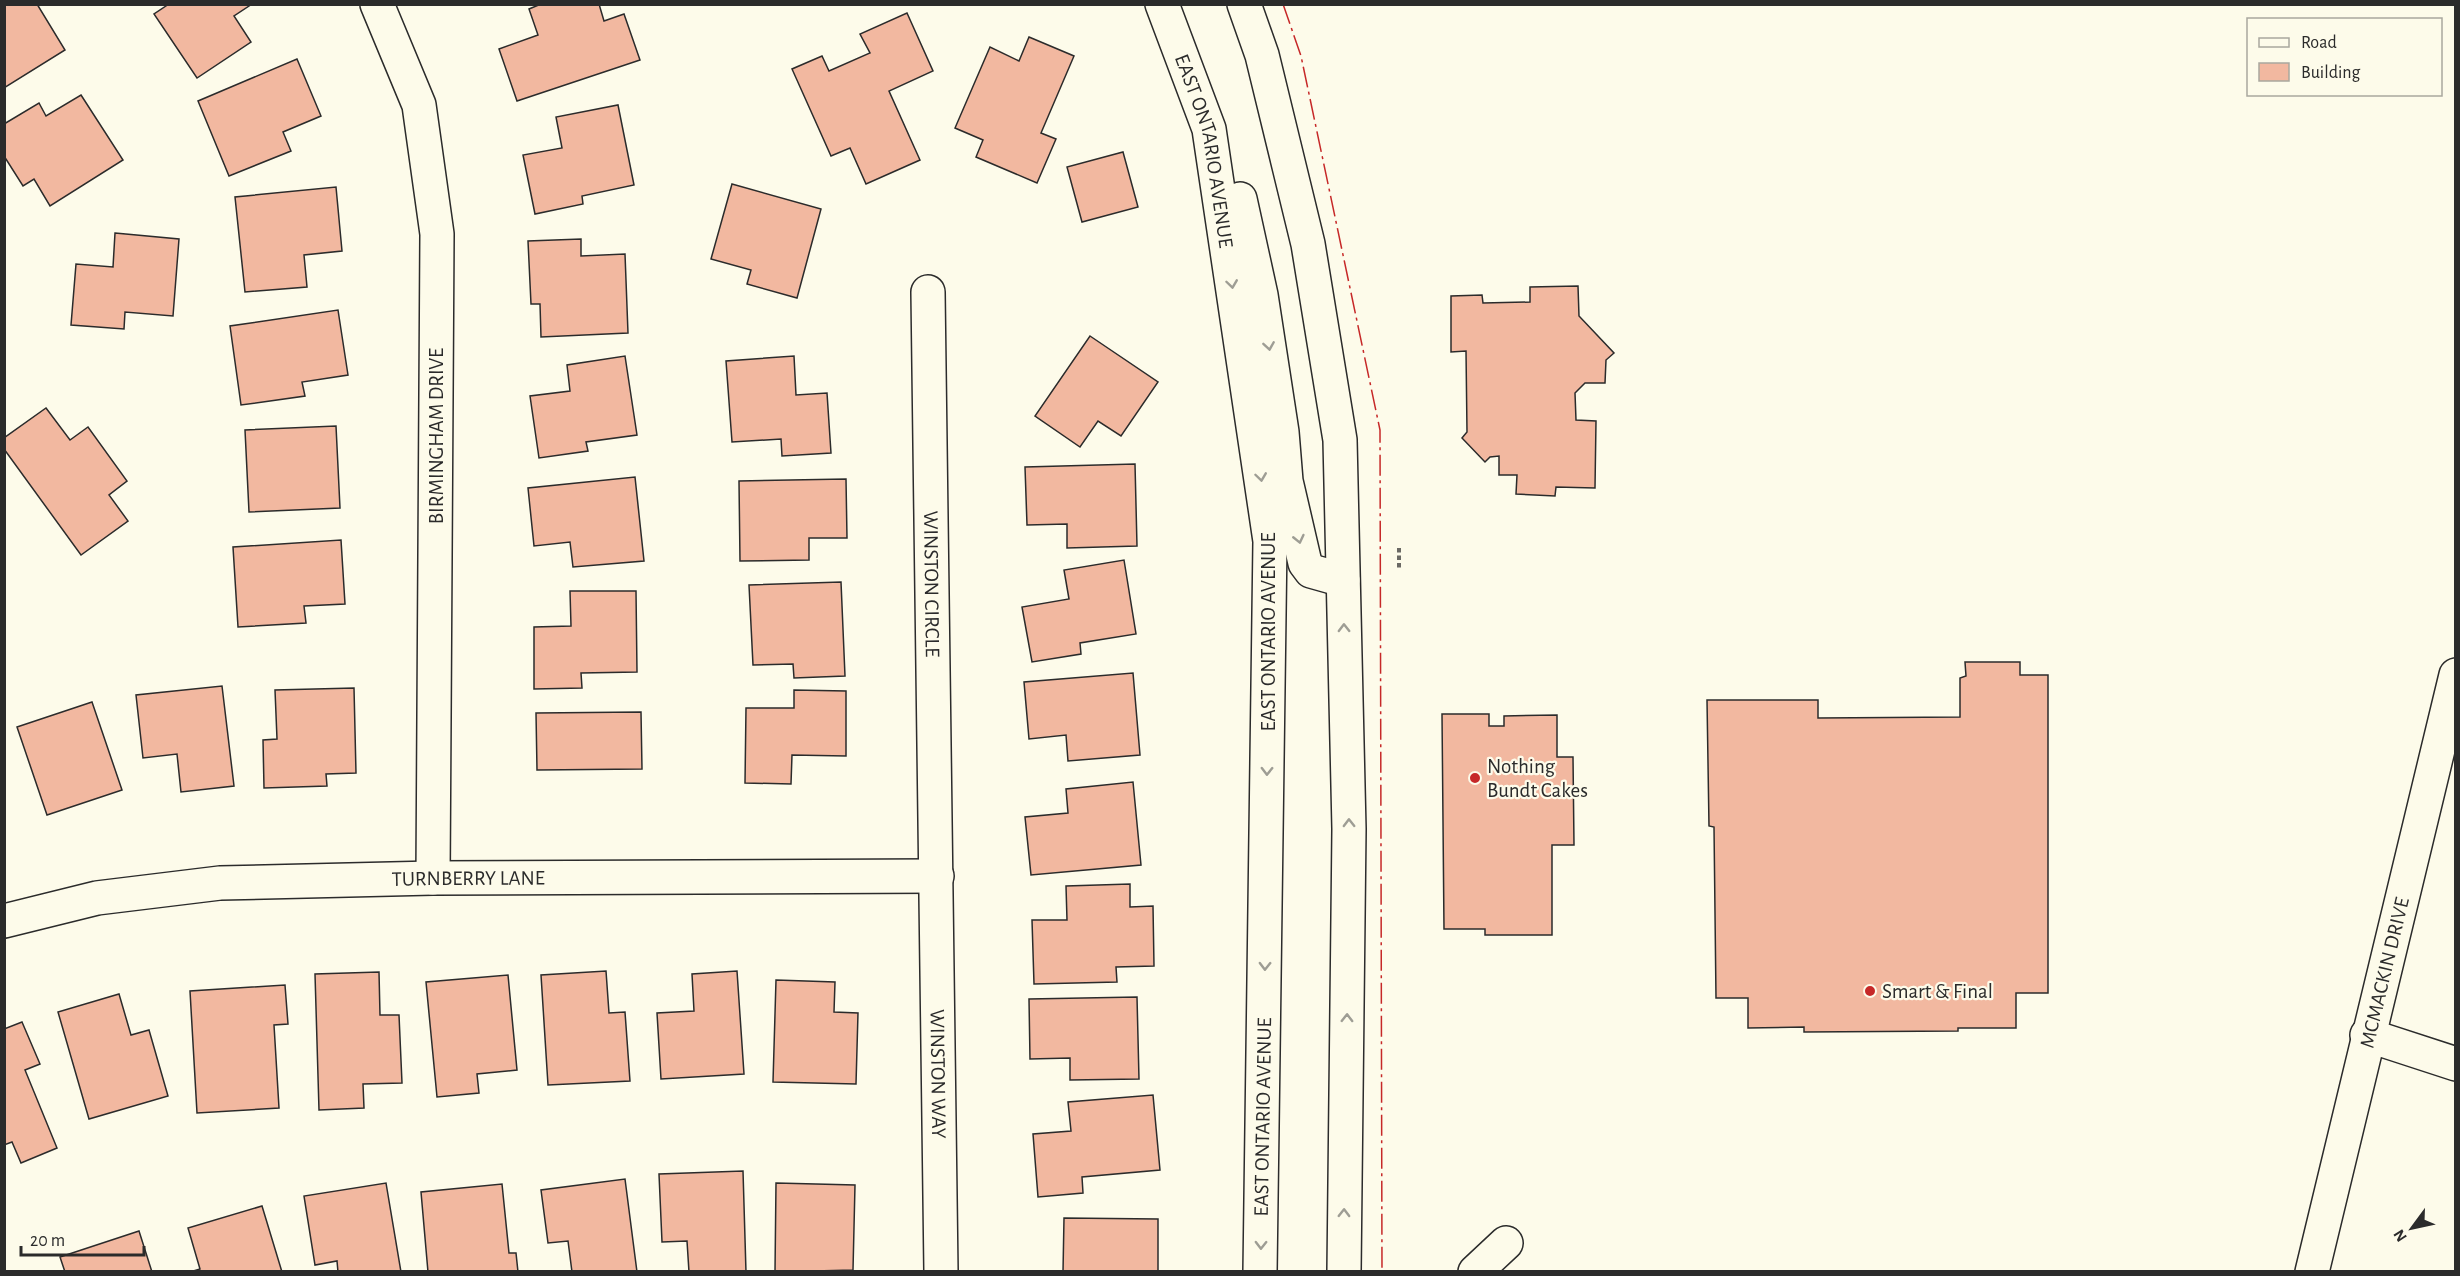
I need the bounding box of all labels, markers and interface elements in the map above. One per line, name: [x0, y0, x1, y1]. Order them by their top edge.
legend: [2247, 18, 2442, 96]
text: Road: [2301, 34, 2337, 52]
street label: EAST ONTARIO AVENUE: [1171, 51, 1237, 249]
text: Building: [2301, 64, 2361, 82]
one-way arrow: [1226, 279, 1238, 288]
one-way arrow: [1262, 342, 1274, 351]
street label: BIRMINGHAM DRIVE: [426, 348, 447, 524]
one-way arrow: [1254, 472, 1266, 481]
street label: WINSTON CIRCLE: [920, 510, 943, 657]
street label: EAST ONTARIO AVENUE: [1258, 532, 1279, 732]
one-way arrow: [1292, 533, 1305, 543]
one-way arrow: [1338, 624, 1351, 633]
place label: Nothing Bundt Cakes: [1487, 756, 1588, 801]
one-way arrow: [1261, 766, 1273, 775]
marker: Nothing Bundt Cakes: [1468, 771, 1482, 785]
one-way arrow: [1343, 819, 1355, 828]
street label: TURNBERRY LANE: [391, 867, 545, 889]
street label: MCMACKIN DRIVE: [2356, 895, 2413, 1050]
one-way arrow: [1258, 961, 1271, 970]
place label: Smart & Final: [1882, 981, 1993, 1002]
marker: Smart & Final: [1863, 984, 1877, 998]
street label: WINSTON WAY: [927, 1009, 950, 1139]
one-way arrow: [1341, 1014, 1353, 1023]
street label: EAST ONTARIO AVENUE: [1251, 1017, 1275, 1217]
north arrow: [2382, 1198, 2442, 1258]
one-way arrow: [1338, 1209, 1350, 1218]
scale bar: [21, 1219, 144, 1257]
text: N: [2391, 1227, 2410, 1245]
text: 20 m: [30, 1232, 65, 1250]
one-way arrow: [1255, 1240, 1267, 1249]

